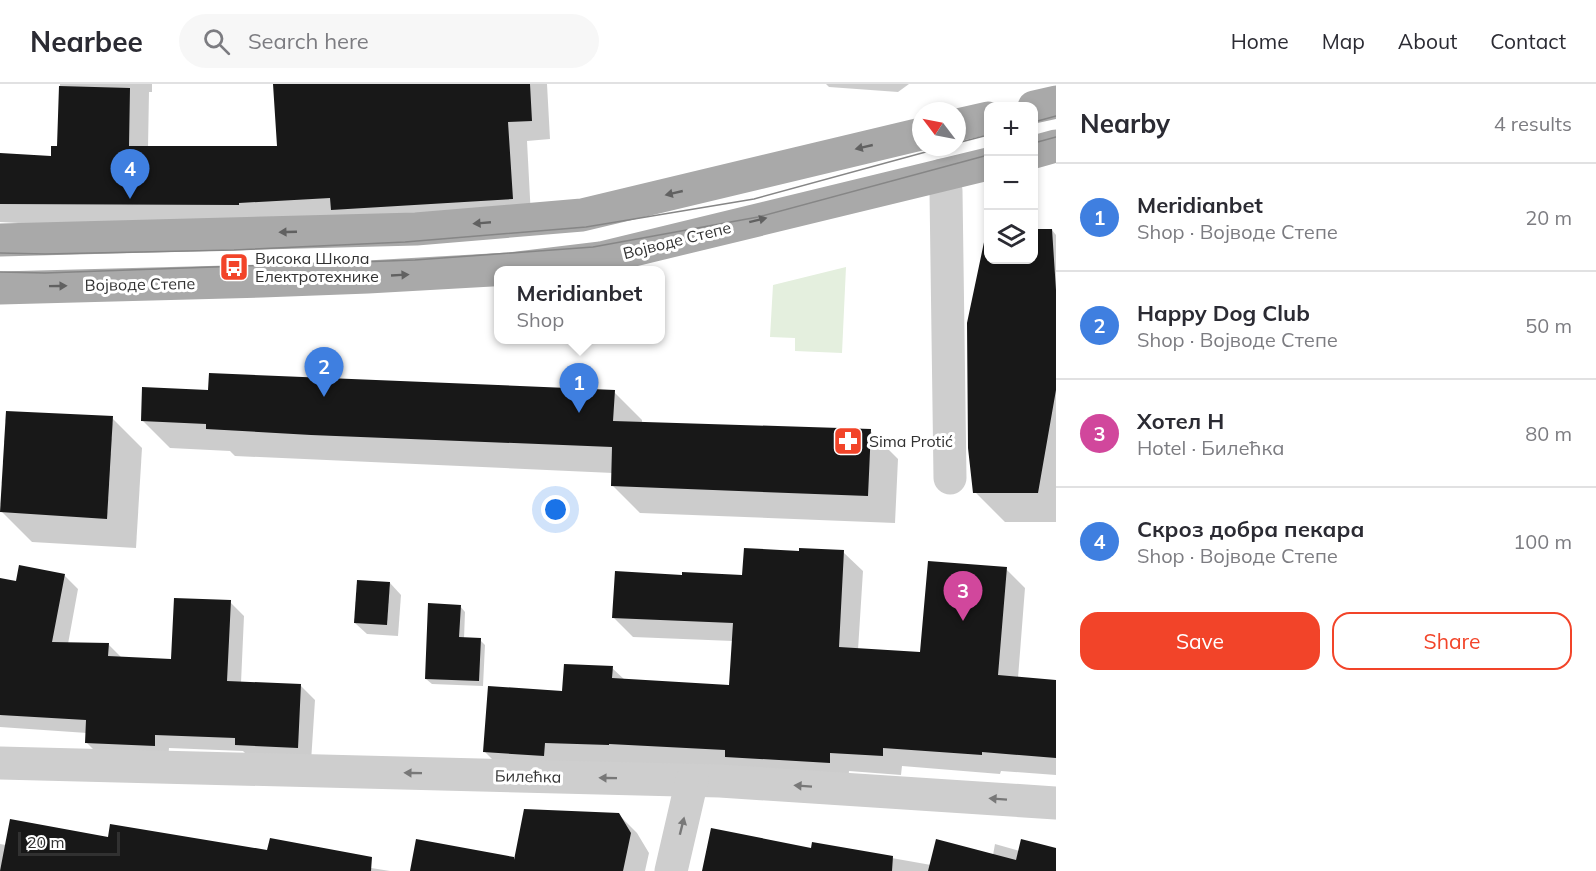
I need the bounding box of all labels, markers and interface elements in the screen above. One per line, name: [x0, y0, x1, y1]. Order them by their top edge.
search box: [179, 14, 599, 68]
text: Nearbee: [30, 24, 143, 59]
icon: search: [200, 25, 233, 58]
text: Search here: [248, 27, 369, 55]
text: Home: [1231, 28, 1289, 54]
text: Map: [1322, 28, 1365, 54]
text: About: [1398, 28, 1457, 54]
text: Contact: [1490, 28, 1566, 54]
north arrow: [912, 102, 966, 156]
map controls: [984, 102, 1038, 264]
button: +: [984, 102, 1038, 156]
text: Nearby: [1080, 107, 1170, 140]
text: 4 results: [1494, 111, 1572, 136]
one-way arrow: [855, 143, 873, 153]
pin: 4: [110, 150, 150, 199]
button: −: [984, 156, 1038, 210]
one-way arrow: [665, 188, 684, 198]
text: Meridianbet: [1137, 191, 1263, 219]
text: 1: [1094, 205, 1106, 230]
text: 20 m: [1525, 205, 1572, 230]
button: layers: [984, 210, 1038, 264]
one-way arrow: [749, 215, 767, 225]
street label: Војводе Степе: [621, 217, 733, 263]
one-way arrow: [473, 218, 492, 228]
text: Shop · Војводе Степе: [1137, 219, 1338, 244]
one-way arrow: [278, 228, 297, 237]
place label: Висока Школа Електротехнике: [255, 248, 379, 286]
bus stop icon: Висока Школа Електротехнике: [218, 251, 250, 283]
popup: [494, 266, 665, 344]
one-way arrow: [391, 270, 410, 280]
street label: Војводе Степе: [85, 273, 196, 295]
text: Meridianbet: [517, 279, 642, 307]
one-way arrow: [49, 281, 68, 291]
text: Happy Dog Club: [1137, 299, 1310, 327]
text: Shop: [517, 307, 564, 332]
text: 2: [1094, 313, 1106, 338]
text: 50 m: [1525, 313, 1572, 338]
text: Shop · Војводе Степе: [1137, 327, 1338, 352]
pin: 2: [304, 348, 344, 397]
pin: 1: [560, 364, 598, 413]
text: Хотел Н: [1137, 407, 1224, 435]
text: 3: [1094, 421, 1106, 446]
text: 80 m: [1525, 421, 1572, 446]
pharmacy icon: Sima Protić: [832, 425, 864, 457]
place label: Sima Protić: [869, 431, 953, 451]
text: Hotel · Билећка: [1137, 435, 1284, 460]
your location: [541, 495, 570, 524]
text: Скроз добра пекара: [1137, 515, 1364, 543]
text: 4: [1094, 529, 1106, 554]
text: 100 m: [1513, 529, 1572, 554]
text: Shop · Војводе Степе: [1137, 543, 1338, 568]
pin: 3: [944, 572, 982, 621]
button: Save: [1080, 612, 1320, 670]
button: Share: [1332, 612, 1572, 670]
street label: Билећка: [495, 765, 561, 787]
one-way arrow: [404, 768, 423, 778]
one-way arrow: [599, 773, 618, 783]
one-way arrow: [794, 782, 813, 791]
one-way arrow: [988, 795, 1007, 804]
one-way arrow: [677, 817, 687, 835]
scale bar: [18, 829, 120, 856]
text: 20 m: [27, 832, 64, 852]

